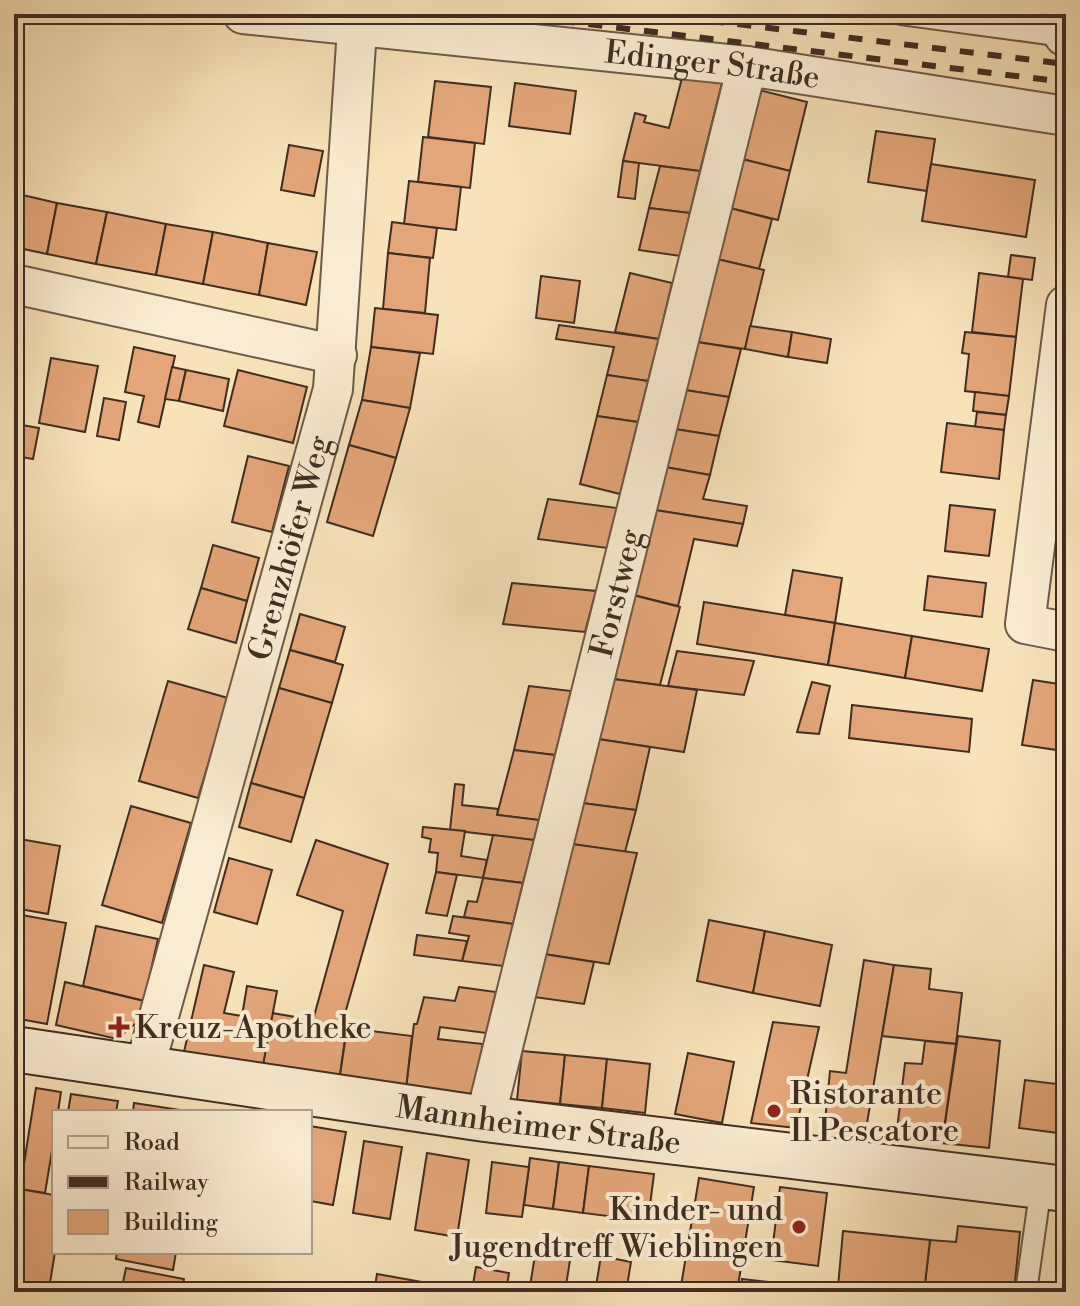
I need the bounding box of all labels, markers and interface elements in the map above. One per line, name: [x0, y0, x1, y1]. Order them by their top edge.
street label: Edinger Straße: [603, 32, 823, 98]
street label: Grenzhöfer Weg: [240, 431, 340, 665]
street label: Forstweg: [582, 525, 652, 662]
place label: Kreuz-Apotheke: [135, 1008, 372, 1048]
marker: Kreuz-Apotheke: [110, 1018, 128, 1036]
place label: Ristorante Il Pescatore: [790, 1074, 959, 1151]
street label: Mannheimer Straße: [393, 1087, 683, 1163]
marker: Ristorante Il Pescatore: [765, 1102, 783, 1120]
legend: [52, 1110, 312, 1254]
text: Road: [124, 1128, 180, 1158]
text: Railway: [124, 1168, 209, 1198]
place label: Kinder- und Jugendtreff Wieblingen: [449, 1190, 783, 1267]
text: Building: [123, 1208, 218, 1238]
marker: Kinder- und Jugendtreff Wieblingen: [790, 1218, 808, 1236]

